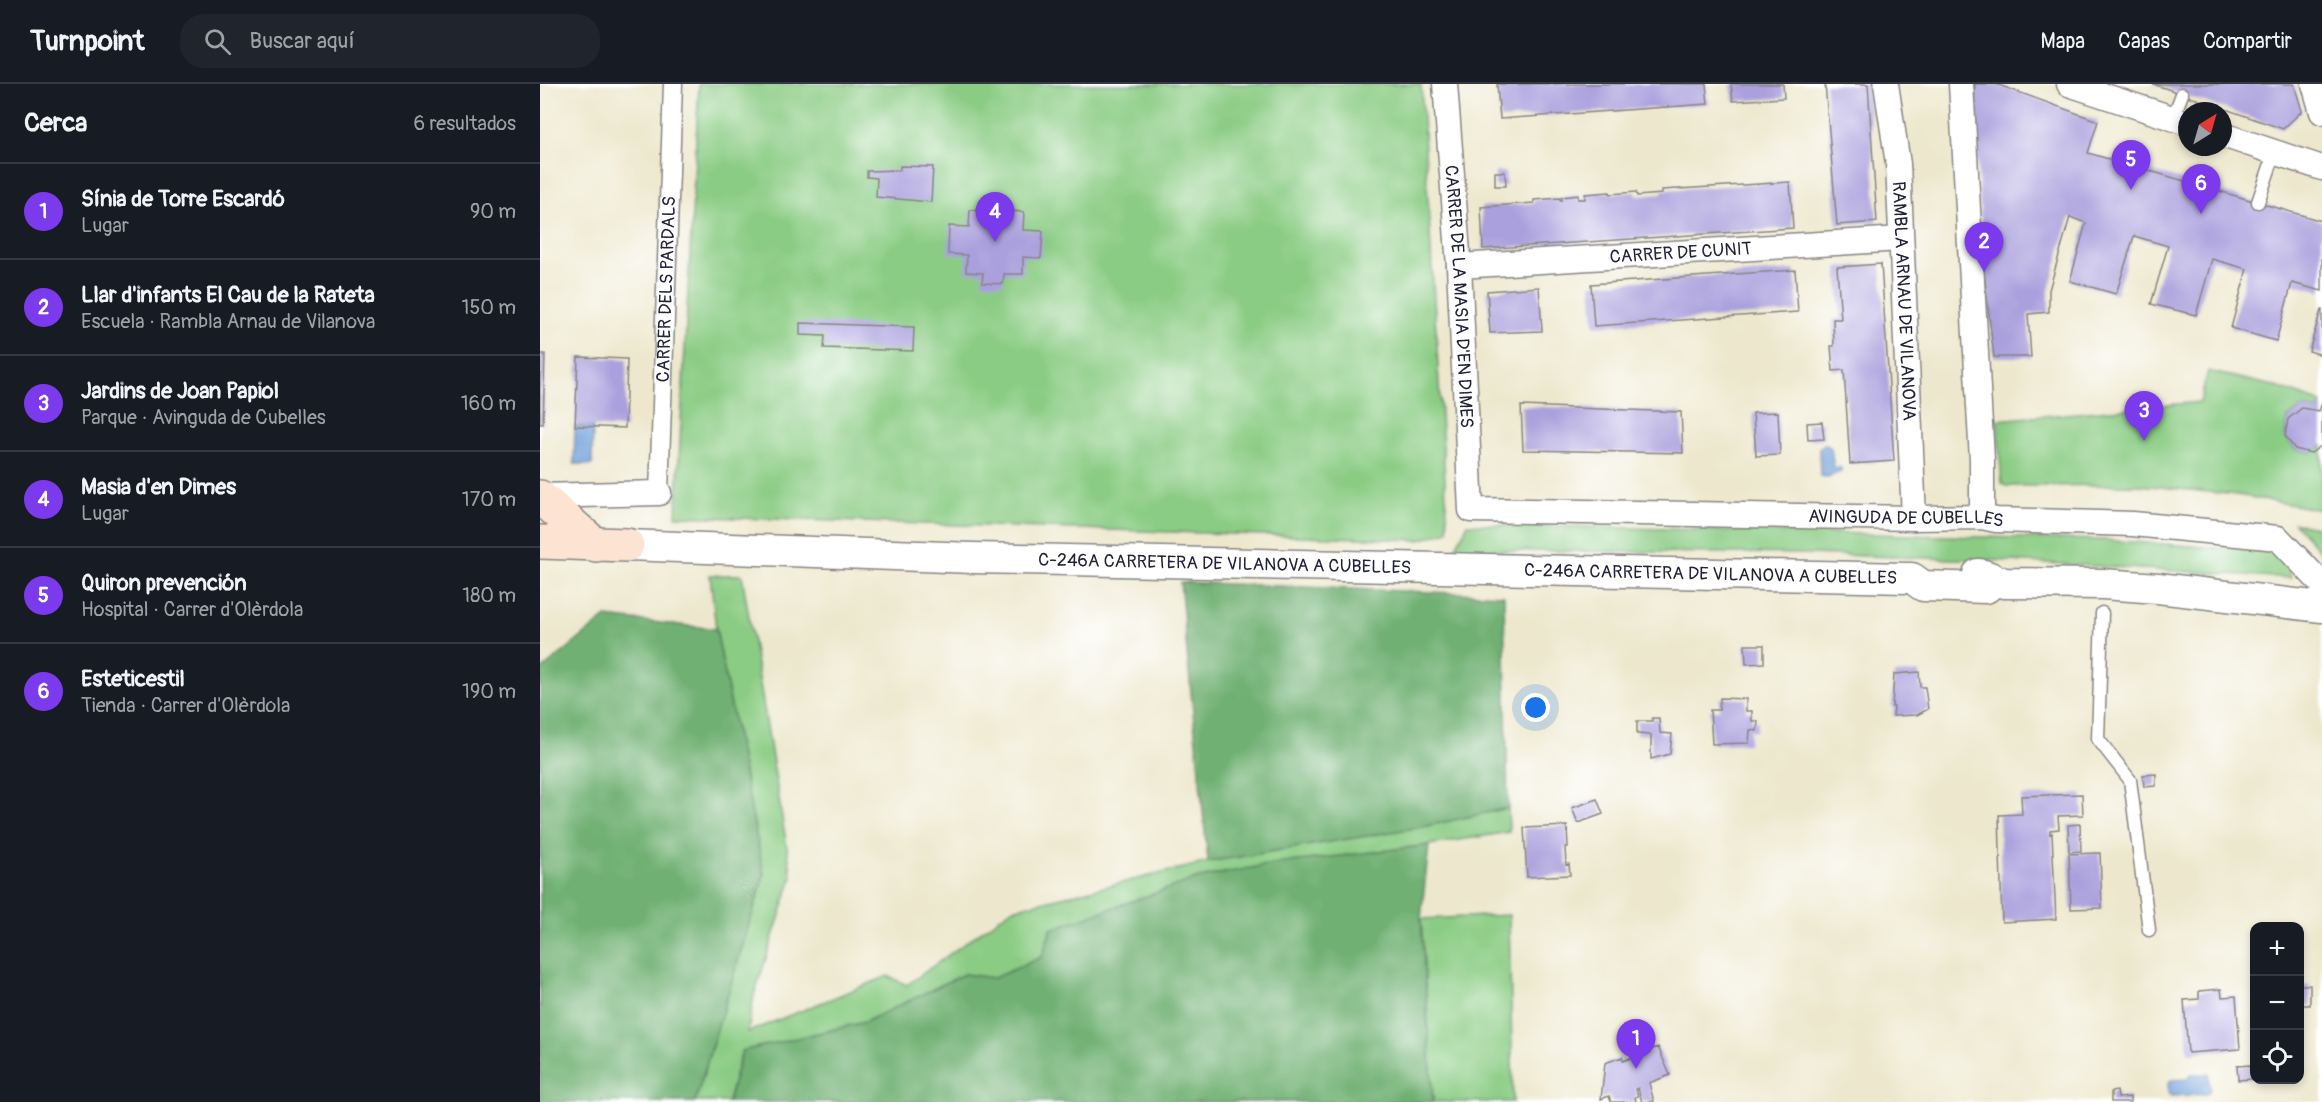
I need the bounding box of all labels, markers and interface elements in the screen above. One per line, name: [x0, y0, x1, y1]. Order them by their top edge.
search box: [180, 14, 600, 68]
text: Turnpoint: [30, 24, 144, 59]
icon: search: [201, 25, 234, 58]
text: Buscar aquí: [249, 27, 355, 55]
text: Mapa: [2041, 28, 2085, 55]
text: Capas: [2118, 28, 2170, 55]
text: Compartir: [2203, 28, 2292, 55]
north arrow: [2178, 102, 2232, 156]
text: Cerca: [24, 107, 87, 139]
text: 6 resultados: [414, 111, 516, 136]
pin: 5: [2112, 141, 2150, 190]
street label: CARRER DE LA MASIA D'EN DIMES: [1440, 164, 1478, 429]
pin: 6: [2182, 164, 2220, 214]
street label: RAMBLA ARNAU DE VILANOVA: [1887, 181, 1921, 422]
text: Sínia de Torre Escardó: [81, 185, 285, 213]
pin: 4: [976, 192, 1014, 242]
street label: CARRER DELS PARDALS: [651, 196, 681, 383]
text: 1: [40, 199, 47, 224]
text: 90 m: [470, 199, 516, 224]
text: Lugar: [81, 213, 129, 238]
pin: 2: [1964, 222, 2004, 272]
street label: CARRER DE CUNIT: [1609, 237, 1752, 268]
text: Llar d'infants El Cau de la Rateta: [81, 281, 375, 309]
text: 2: [38, 295, 49, 320]
text: 150 m: [462, 295, 516, 320]
text: Escuela · Rambla Arnau de Vilanova: [81, 309, 375, 334]
text: Jardins de Joan Papiol: [81, 377, 279, 405]
text: 3: [38, 391, 49, 416]
text: 160 m: [461, 391, 516, 416]
pin: 3: [2124, 392, 2164, 441]
text: Parque · Avinguda de Cubelles: [81, 405, 326, 430]
text: Masia d'en Dimes: [81, 473, 236, 501]
text: 4: [38, 487, 49, 512]
text: 170 m: [462, 487, 516, 512]
text: Lugar: [81, 501, 129, 526]
street label: AVINGUDA DE CUBELLES: [1808, 505, 2004, 532]
street label: C-246A CARRETERA DE VILANOVA A CUBELLES: [1038, 548, 1411, 579]
street label: C-246A CARRETERA DE VILANOVA A CUBELLES: [1524, 558, 1897, 589]
text: Quiron prevención: [81, 569, 247, 597]
text: 5: [38, 583, 49, 608]
text: 180 m: [462, 583, 516, 608]
text: Hospital · Carrer d'Olèrdola: [81, 597, 303, 622]
text: Esteticestil: [81, 665, 185, 693]
text: 6: [38, 679, 49, 704]
text: 190 m: [462, 679, 516, 704]
text: Tienda · Carrer d'Olèrdola: [81, 693, 290, 718]
your location: [1521, 693, 1550, 722]
map controls: [2250, 922, 2304, 1084]
button: +: [2250, 922, 2304, 976]
button: −: [2250, 976, 2304, 1030]
pin: 1: [1616, 1020, 1656, 1069]
button: locate: [2250, 1030, 2304, 1084]

